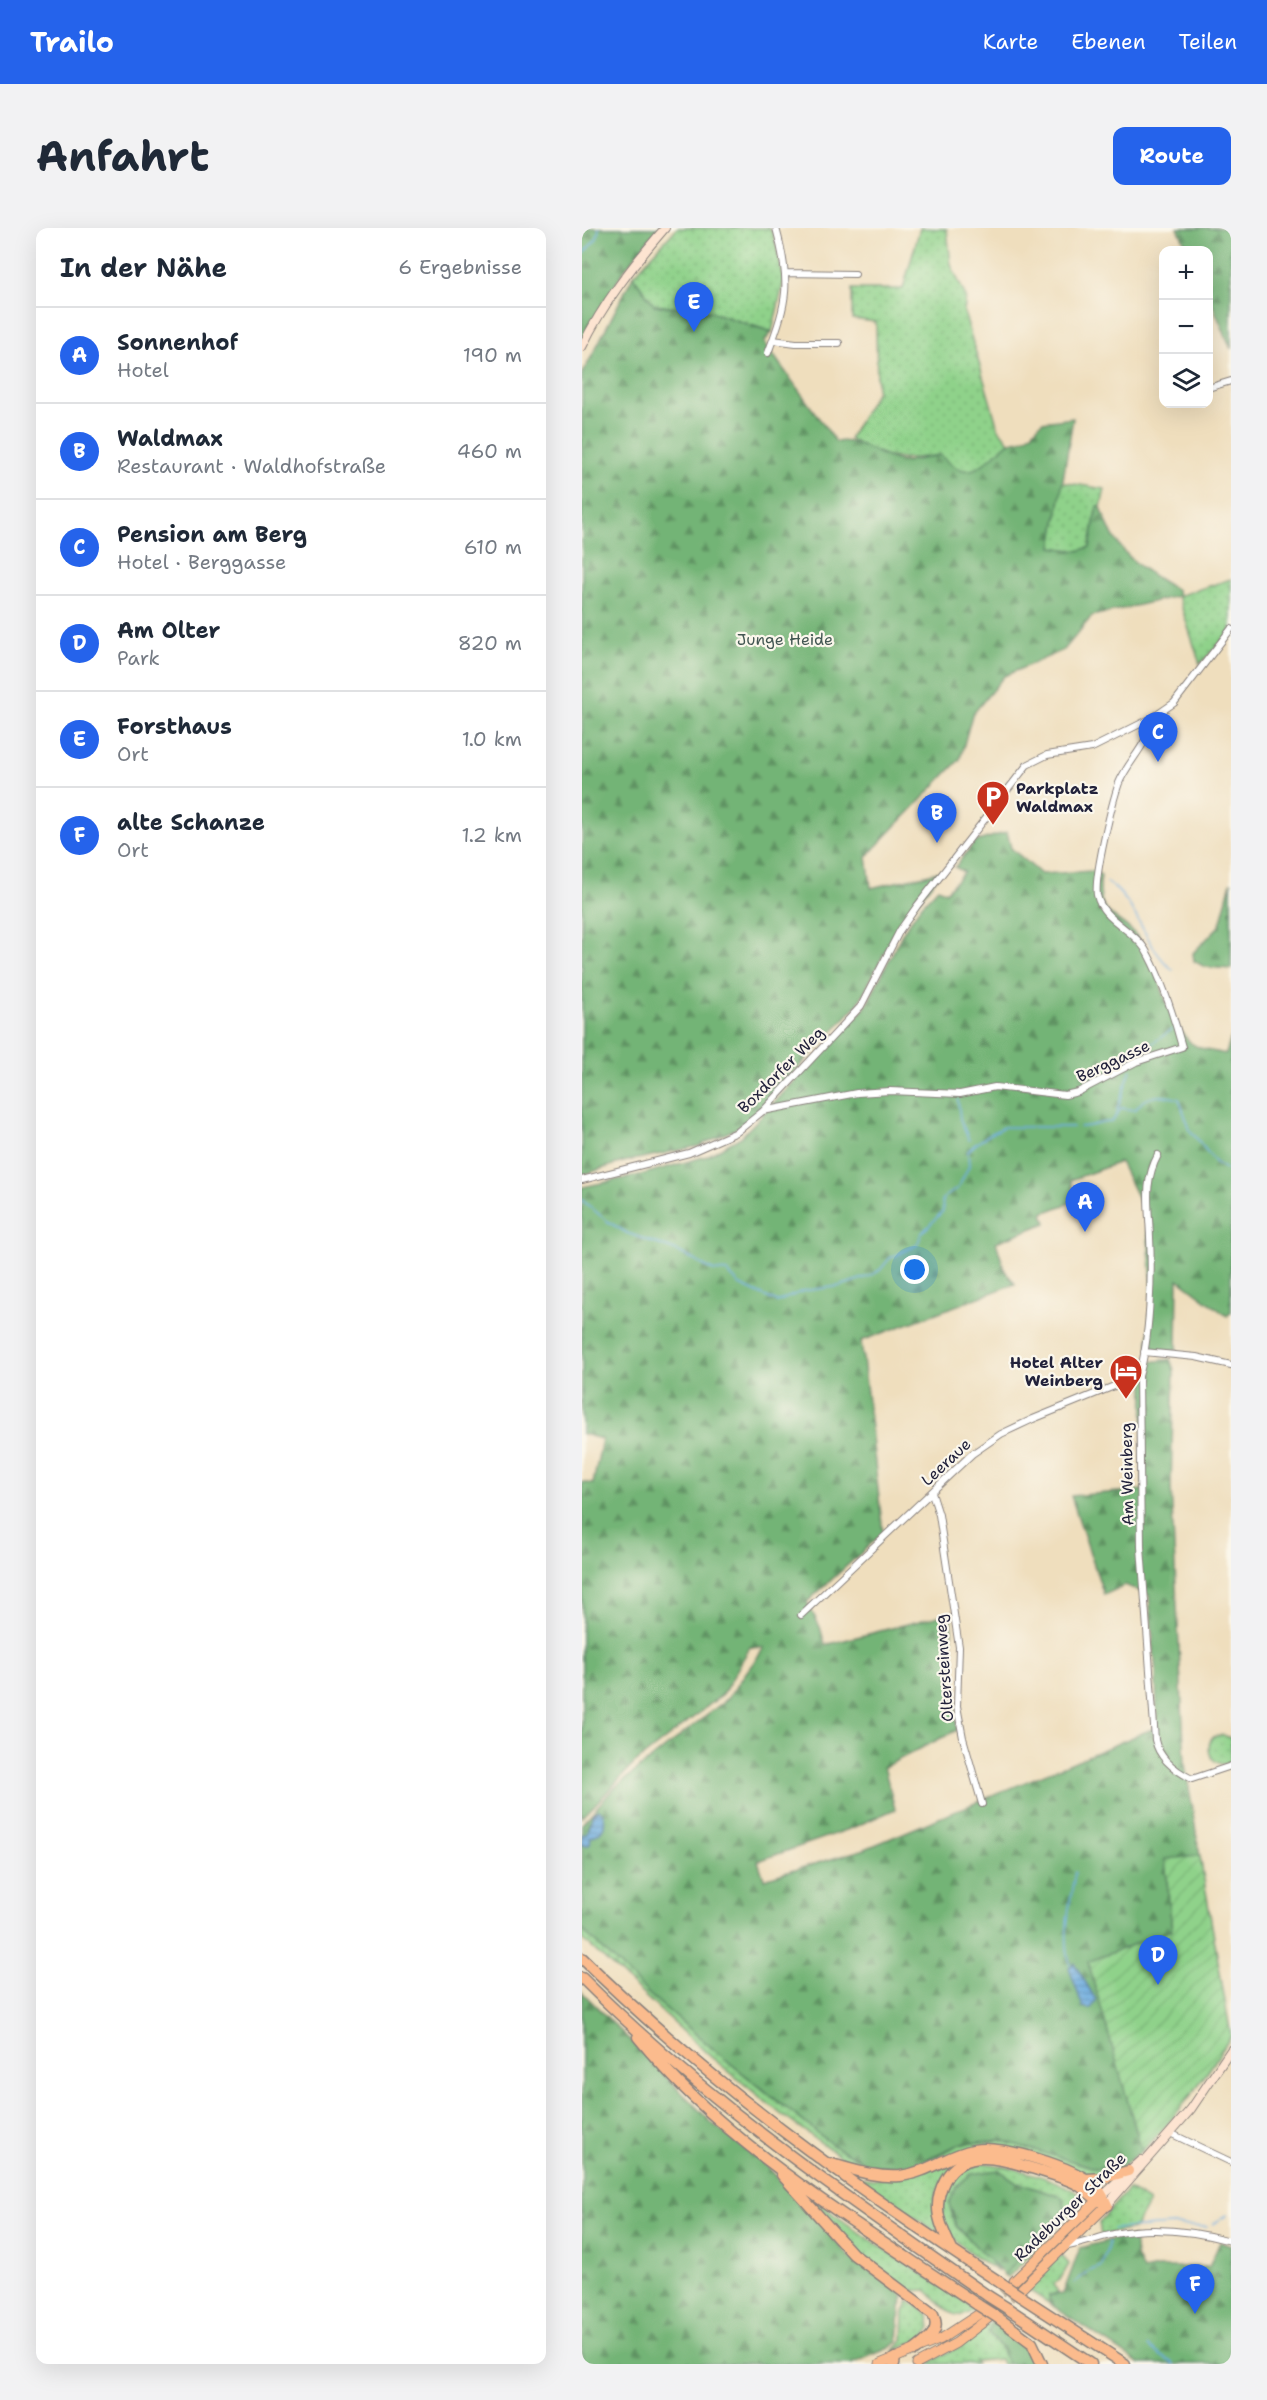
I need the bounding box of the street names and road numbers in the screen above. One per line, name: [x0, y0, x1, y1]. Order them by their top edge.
street label: Boxdorfer Weg: [733, 1022, 829, 1118]
street label: Berggasse: [1073, 1035, 1153, 1087]
street label: Am Weinberg: [1116, 1422, 1138, 1526]
street label: Leeraue: [917, 1434, 975, 1490]
street label: Oltersteinweg: [930, 1613, 958, 1722]
street label: Radeburger Straße: [1009, 2148, 1131, 2266]

